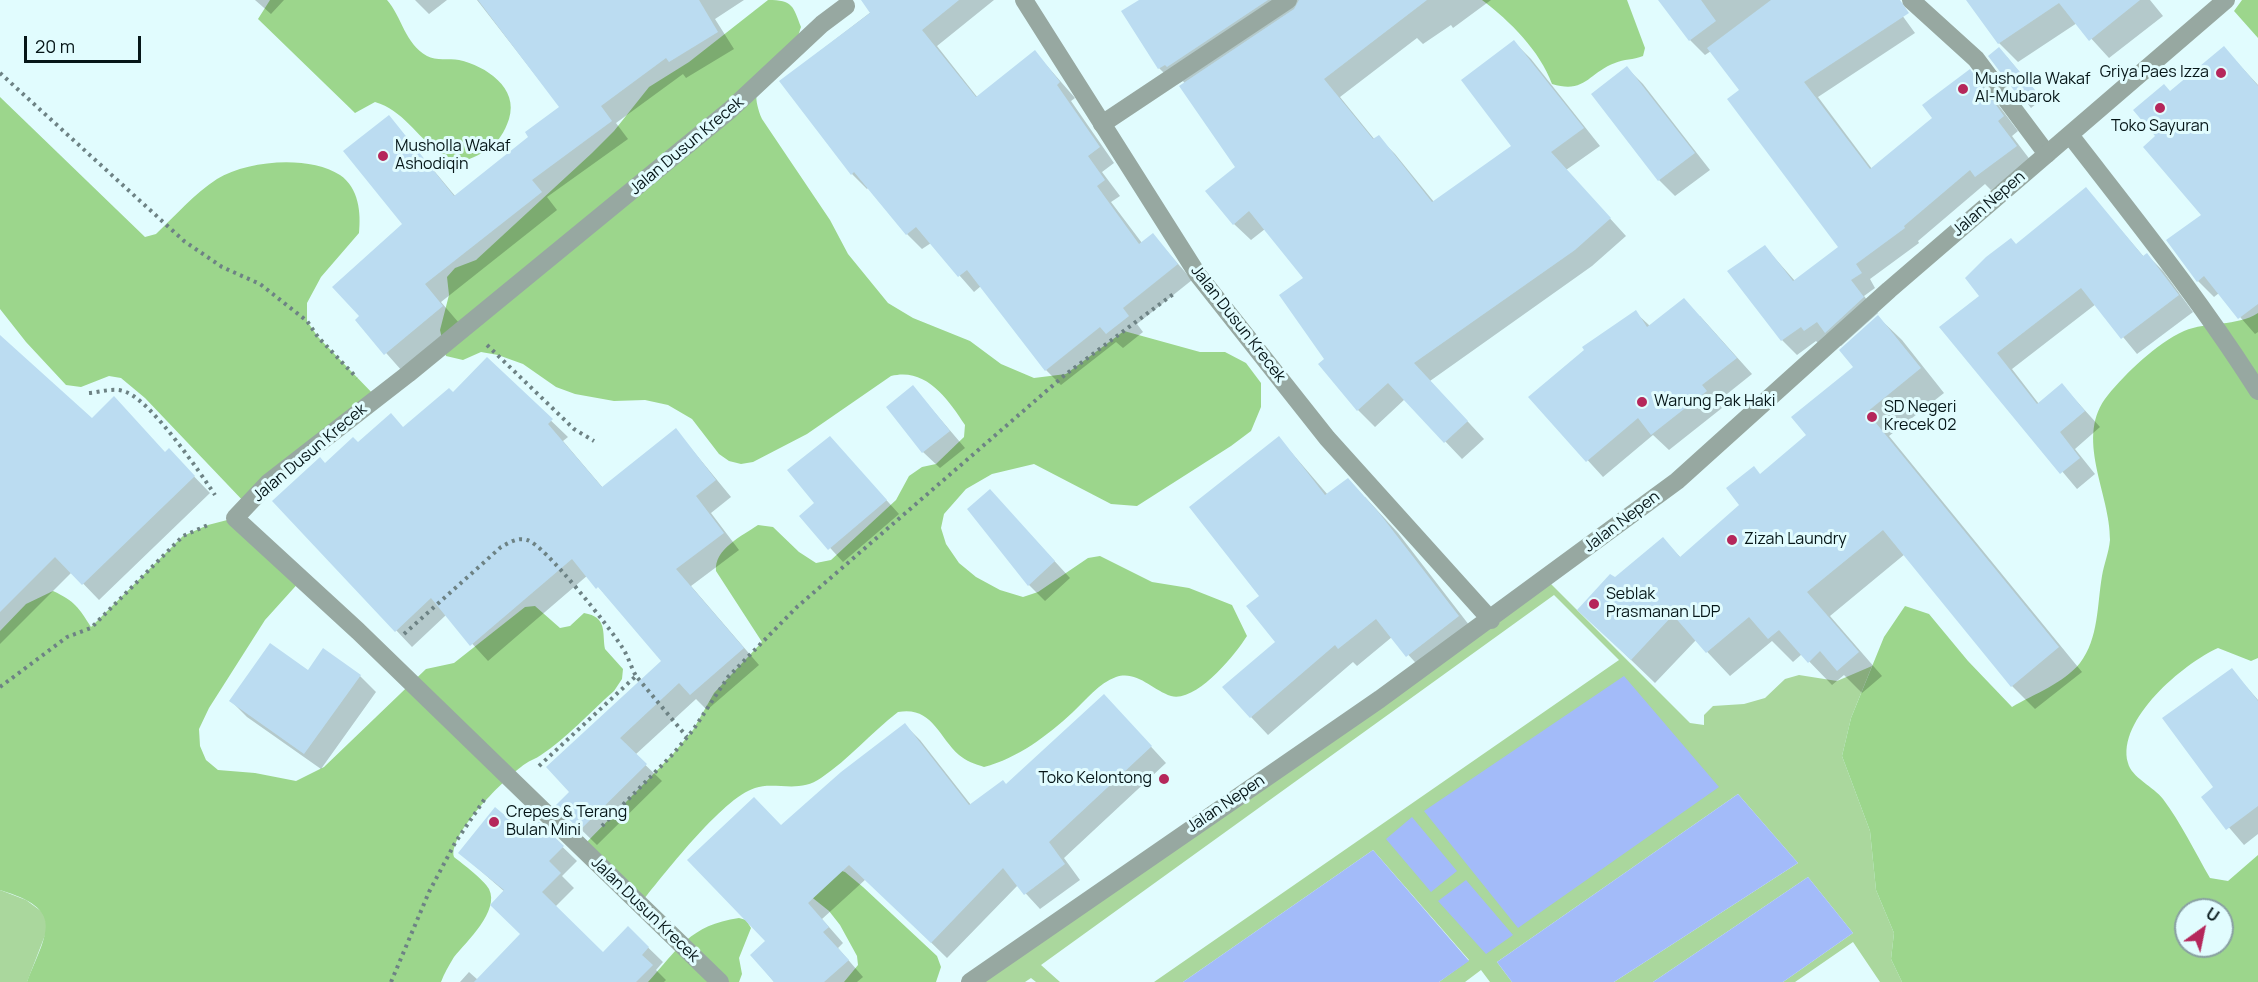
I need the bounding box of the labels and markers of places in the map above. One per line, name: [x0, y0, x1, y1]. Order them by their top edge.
place label: Griya Paes Izza: [2100, 63, 2209, 83]
marker: Griya Paes Izza: [2214, 66, 2228, 80]
place label: Musholla Wakaf Al-Mubarok: [1975, 70, 2091, 108]
marker: Musholla Wakaf Al-Mubarok: [1956, 82, 1970, 96]
marker: Toko Sayuran: [2153, 101, 2167, 115]
place label: Toko Sayuran: [2111, 117, 2209, 137]
place label: Musholla Wakaf Ashodiqin: [395, 137, 511, 175]
marker: Musholla Wakaf Ashodiqin: [376, 149, 390, 163]
place label: Warung Pak Haki: [1654, 392, 1775, 412]
marker: Warung Pak Haki: [1635, 395, 1649, 409]
place label: SD Negeri Krecek 02: [1884, 398, 1956, 436]
marker: SD Negeri Krecek 02: [1865, 410, 1879, 424]
place label: Zizah Laundry: [1744, 530, 1847, 550]
marker: Zizah Laundry: [1725, 533, 1739, 547]
place label: Seblak Prasmanan LDP: [1606, 585, 1721, 623]
marker: Seblak Prasmanan LDP: [1587, 597, 1601, 611]
place label: Toko Kelontong: [1038, 769, 1152, 789]
marker: Toko Kelontong: [1157, 772, 1171, 786]
place label: Crepes & Terang Bulan Mini: [506, 803, 627, 841]
marker: Crepes & Terang Bulan Mini: [487, 815, 501, 829]

